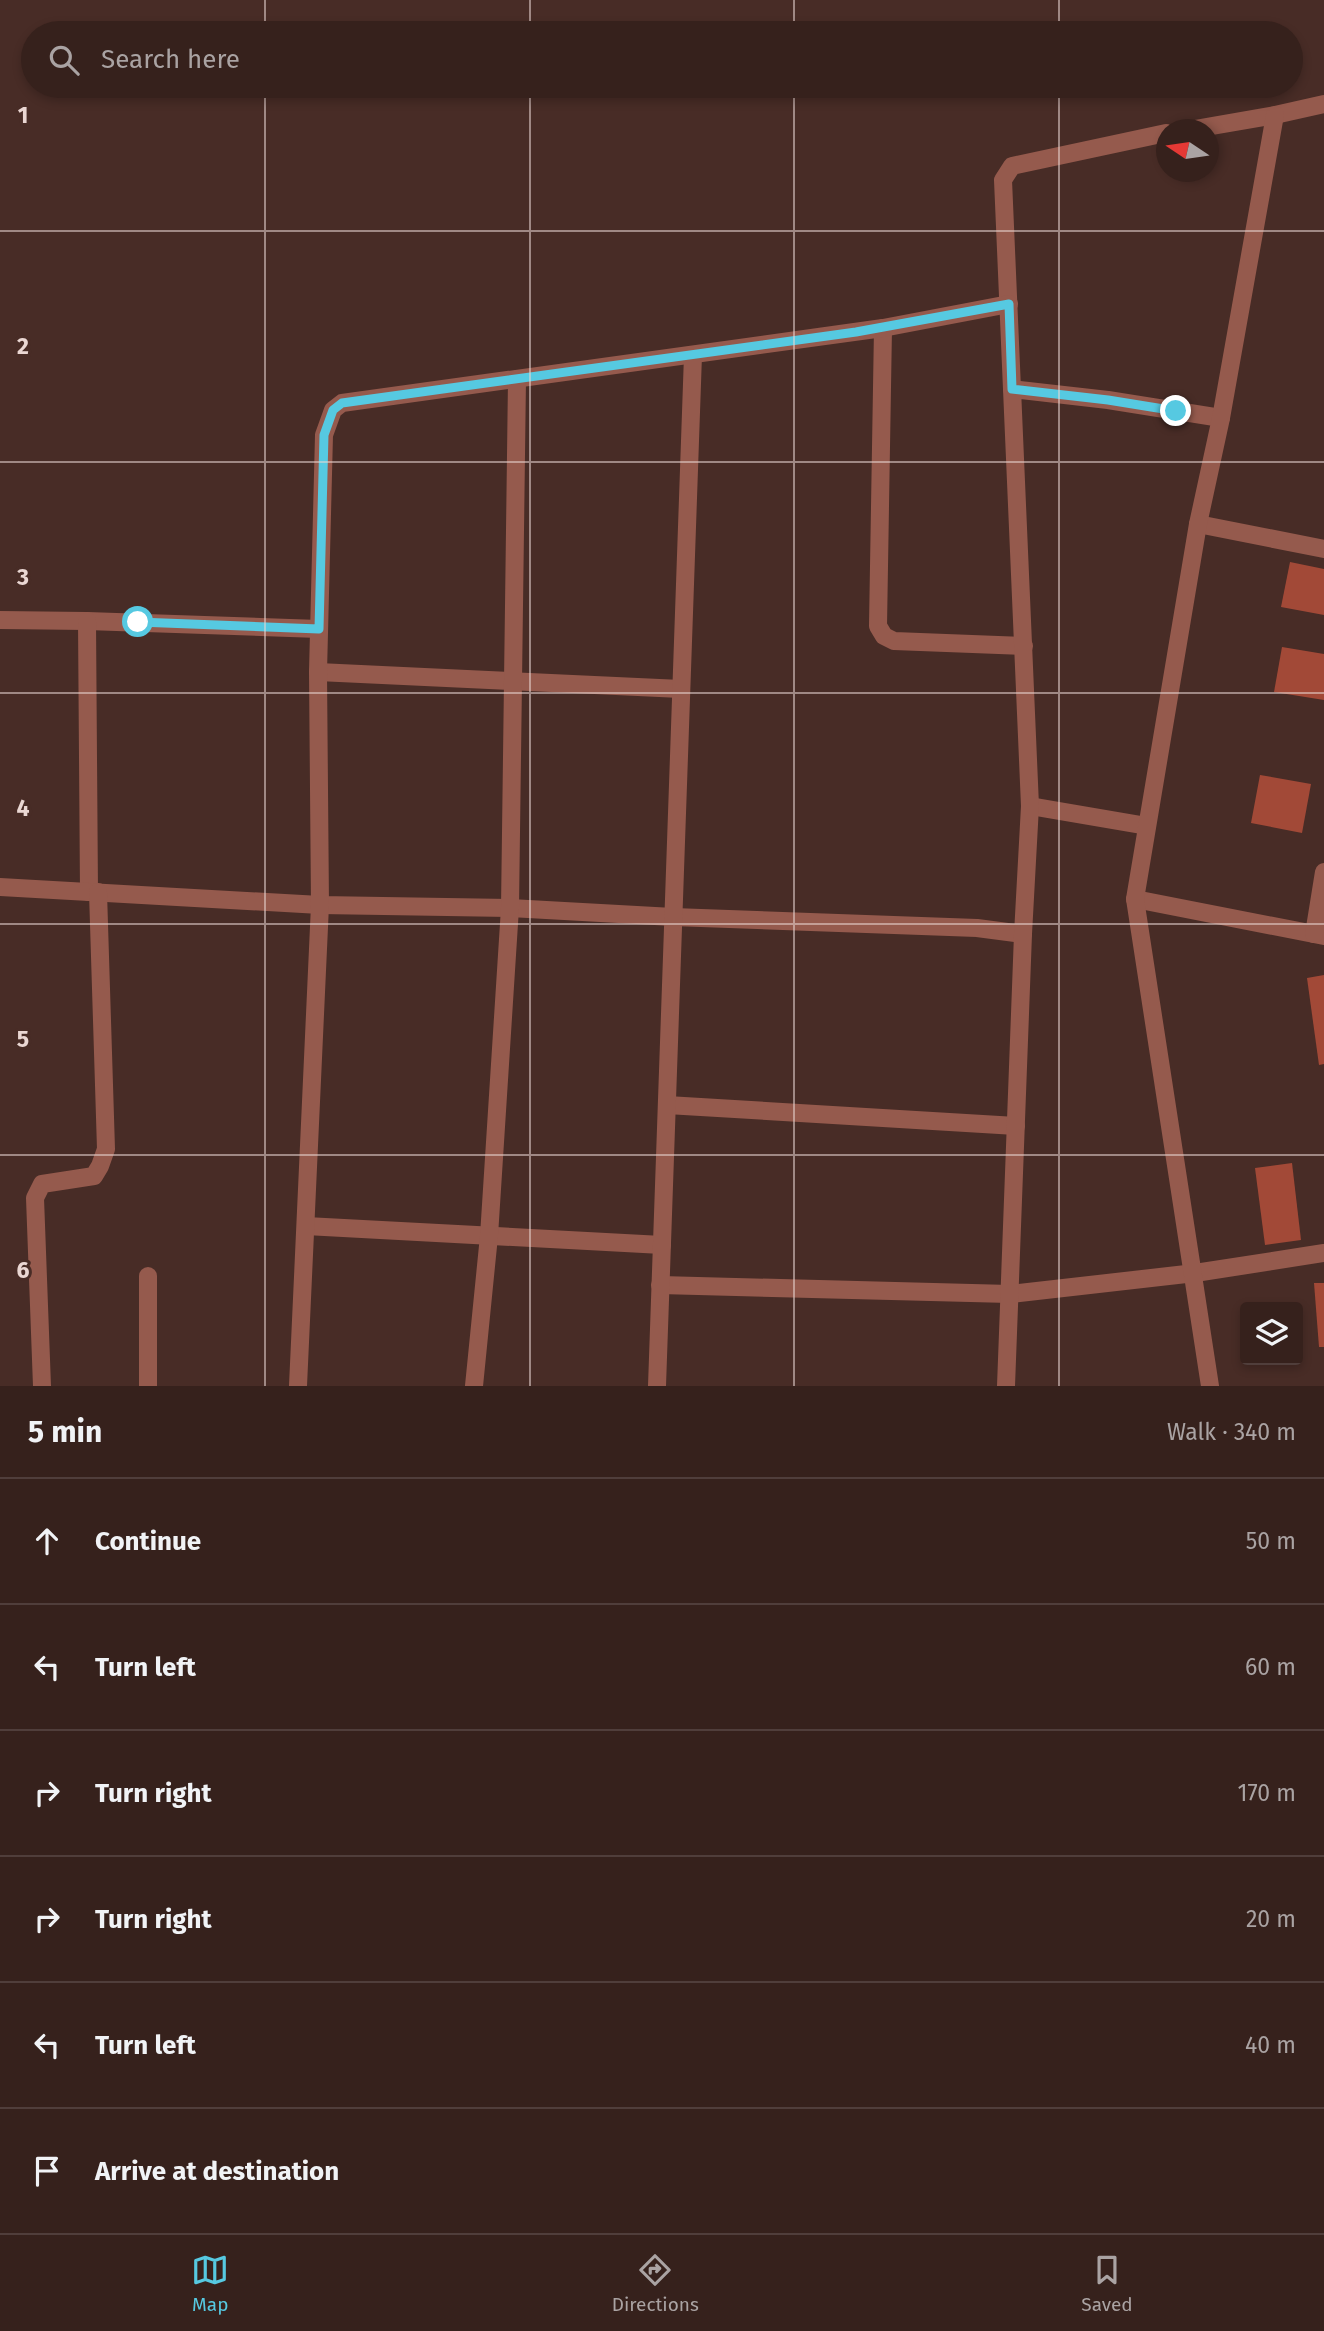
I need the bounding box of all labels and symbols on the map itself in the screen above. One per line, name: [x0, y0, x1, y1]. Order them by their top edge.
text: 1: [18, 101, 28, 129]
north arrow: [1156, 119, 1219, 182]
text: 2: [17, 332, 29, 360]
route end: [1160, 395, 1191, 426]
text: 3: [16, 563, 29, 591]
route start: [122, 606, 153, 637]
text: 4: [17, 794, 30, 822]
text: 5: [17, 1025, 29, 1053]
text: 6: [17, 1256, 30, 1284]

